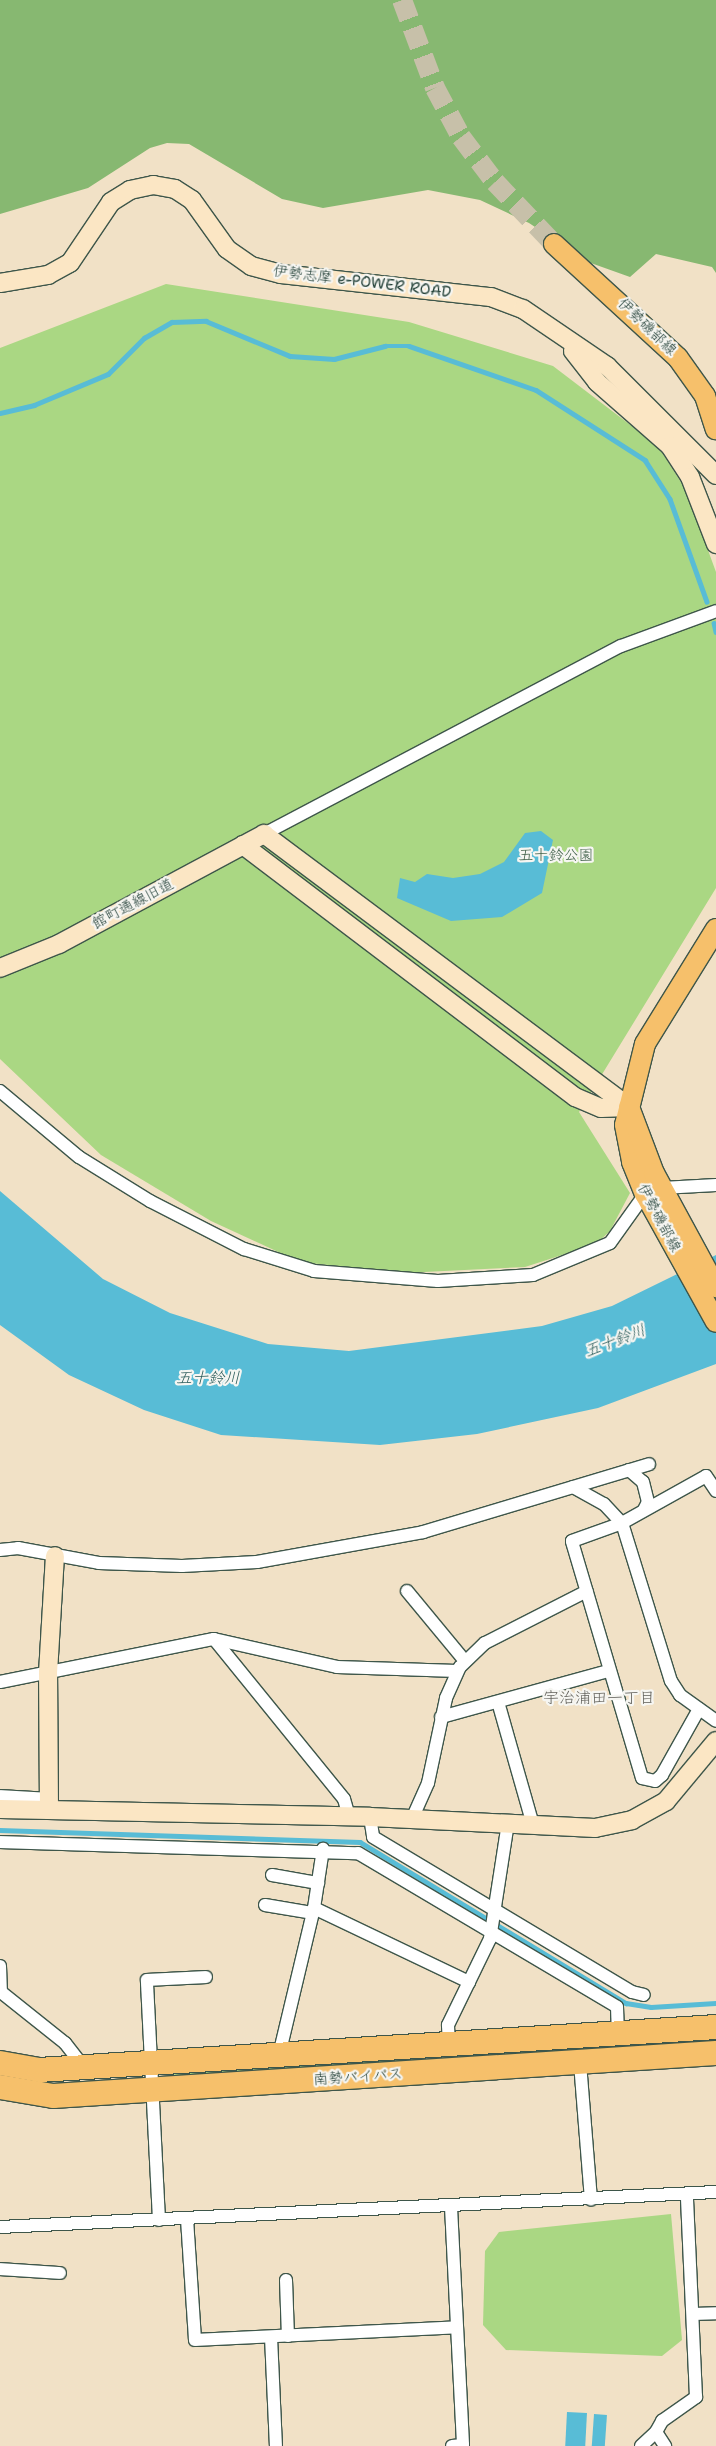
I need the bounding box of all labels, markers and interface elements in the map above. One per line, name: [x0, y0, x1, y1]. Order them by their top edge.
street label: 伊勢志摩 e-POWER ROAD: [272, 262, 452, 302]
street label: 伊勢磯部線: [614, 294, 680, 360]
park label: 五十鈴公園: [519, 847, 593, 865]
street label: 館町通線旧道: [89, 875, 177, 933]
street label: 伊勢磯部線: [633, 1181, 685, 1255]
water label: 五十鈴川: [582, 1321, 648, 1361]
water label: 五十鈴川: [176, 1368, 240, 1388]
district label: 宇治浦田一丁目: [543, 1688, 655, 1708]
street label: 南勢バイパス: [312, 2065, 404, 2089]

